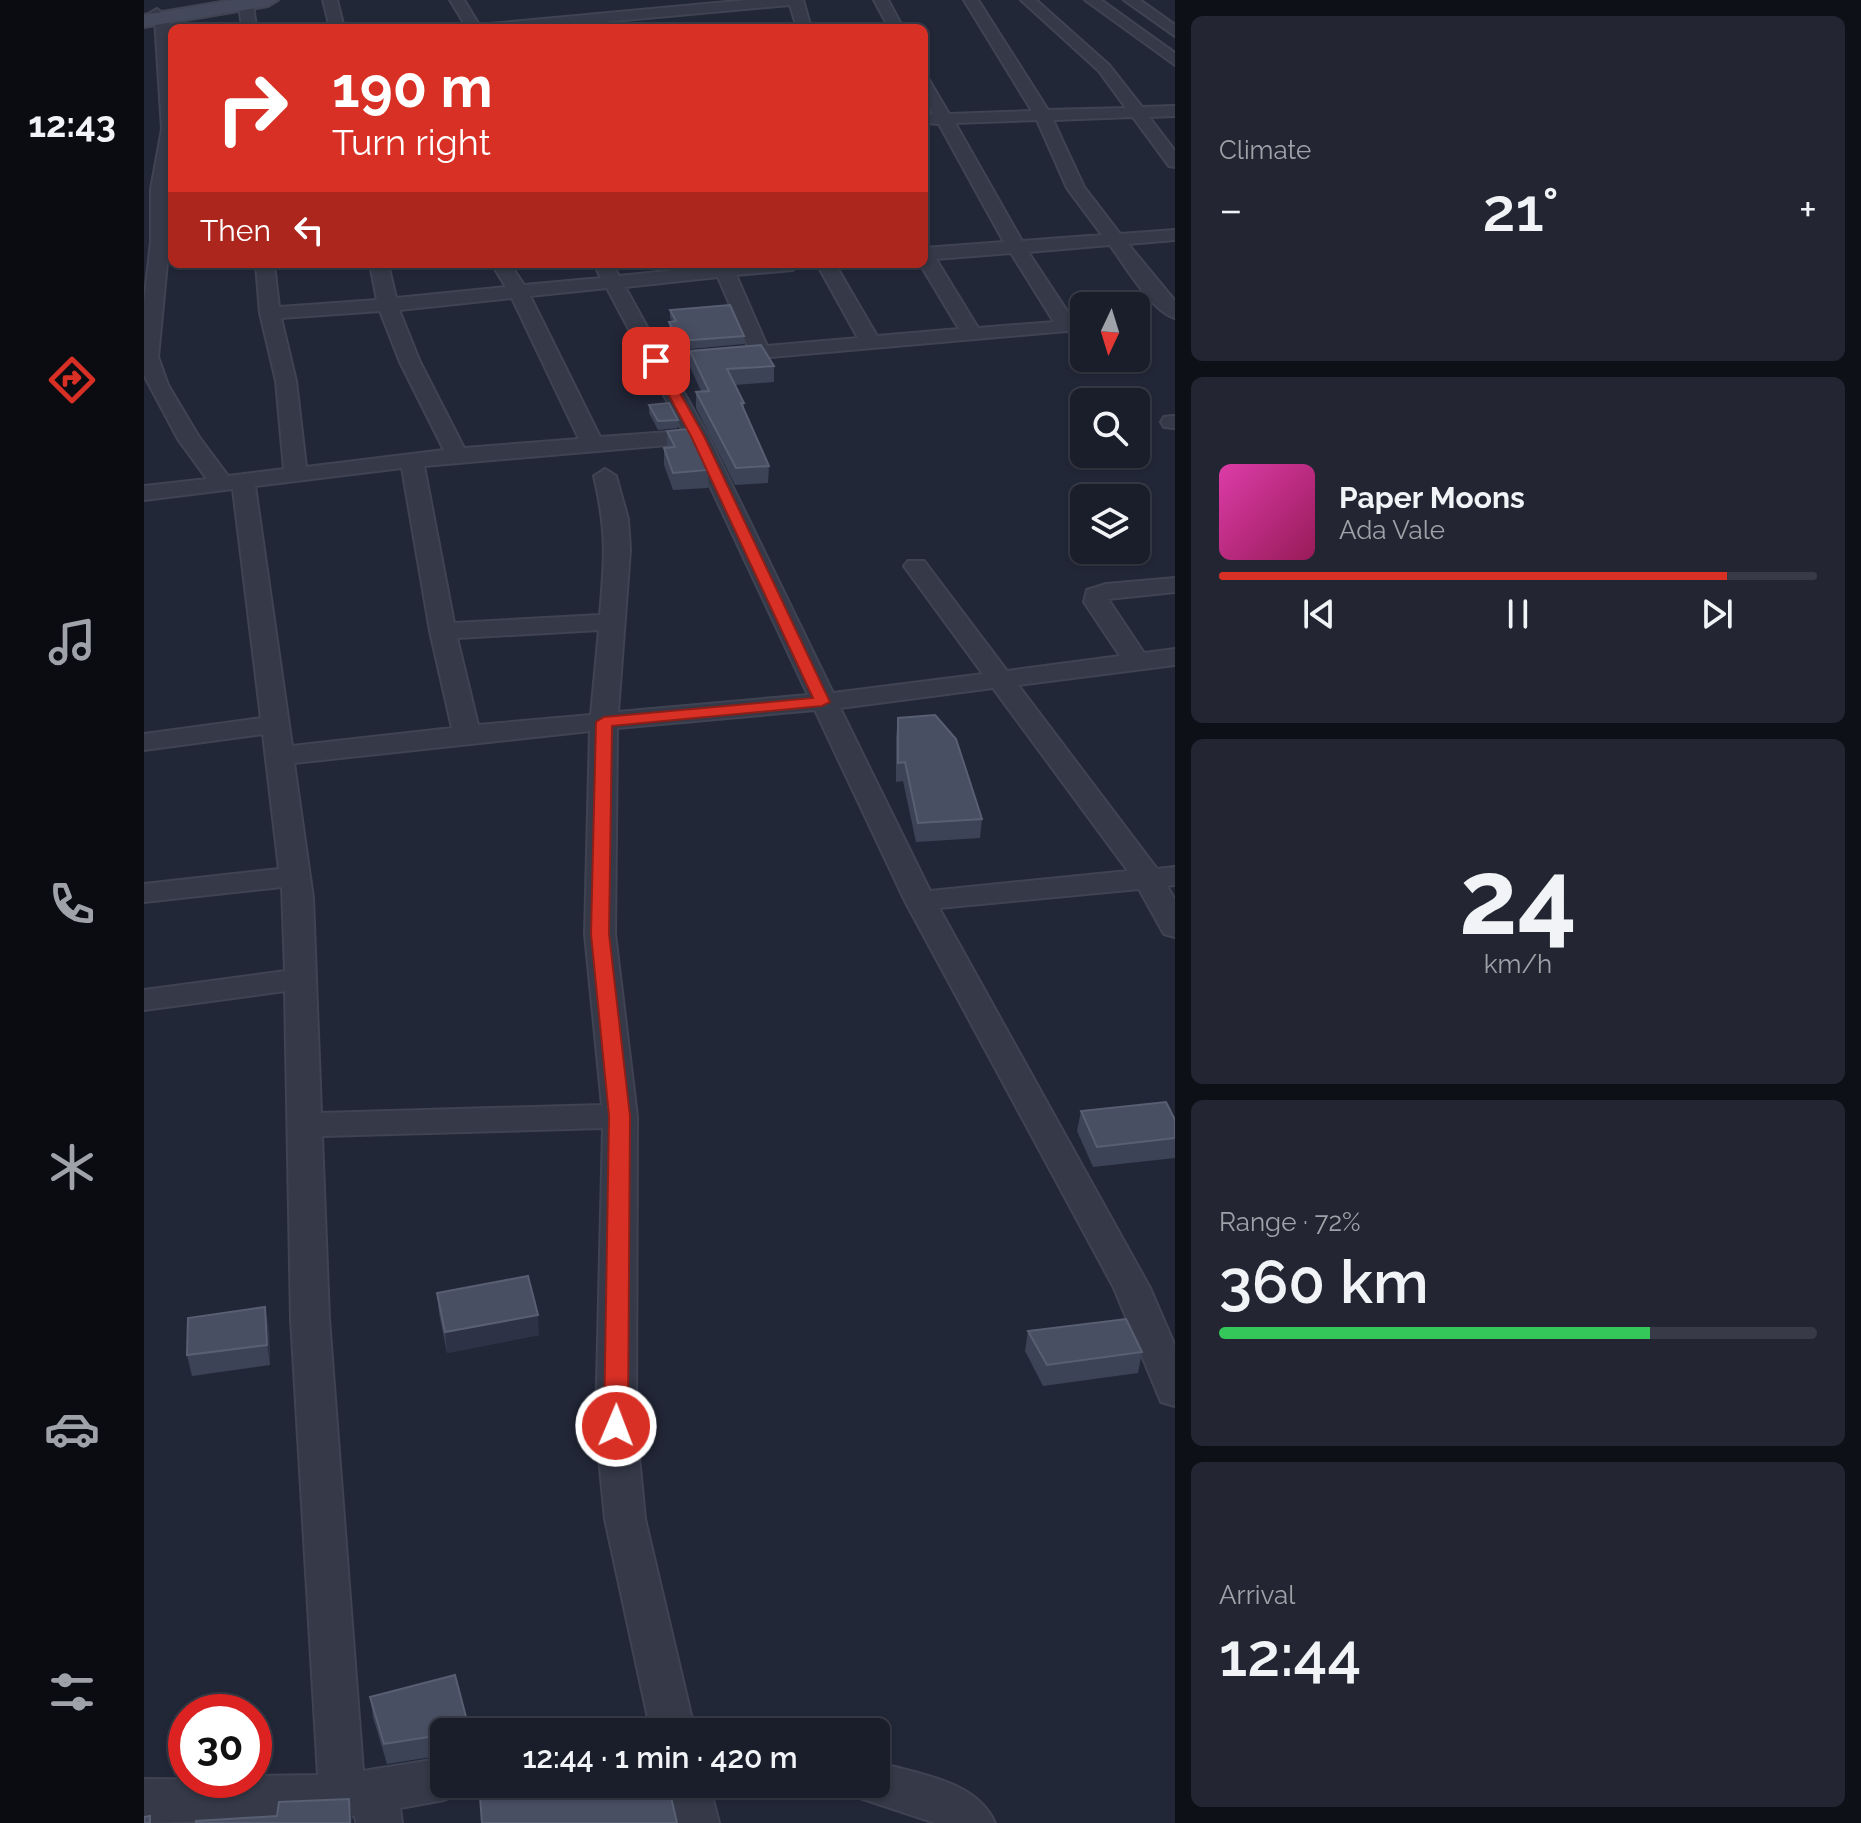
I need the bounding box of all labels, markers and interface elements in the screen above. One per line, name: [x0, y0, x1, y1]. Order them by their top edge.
text: 190 m: [332, 54, 493, 120]
icon: right: [200, 56, 304, 160]
text: 12:43: [28, 103, 116, 145]
text: Turn right: [332, 121, 491, 163]
text: Climate: [1219, 135, 1311, 165]
text: 21°: [1482, 175, 1559, 245]
text: −: [1219, 184, 1243, 235]
text: +: [1799, 184, 1817, 235]
icon: left: [287, 208, 331, 252]
text: Then: [200, 213, 271, 248]
north arrow: [1070, 292, 1150, 372]
map controls: [1070, 292, 1150, 564]
pin: [622, 327, 690, 395]
icon: arrive: [634, 339, 678, 383]
icon: directions: [44, 352, 100, 408]
button: search: [1070, 388, 1150, 468]
text: Paper Moons: [1339, 480, 1525, 515]
button: layers: [1070, 484, 1150, 564]
text: Ada Vale: [1339, 515, 1445, 545]
icon: previous: [1297, 592, 1341, 636]
icon: pause: [1496, 592, 1540, 636]
icon: next: [1695, 592, 1739, 636]
icon: music: [44, 614, 100, 670]
text: 24: [1459, 836, 1577, 958]
icon: phone: [44, 876, 100, 932]
text: km/h: [1484, 949, 1552, 979]
icon: climate: [44, 1139, 100, 1195]
text: Range · 72%: [1219, 1207, 1361, 1237]
text: 360 km: [1219, 1247, 1429, 1317]
position arrow: [574, 1384, 658, 1468]
icon: car: [44, 1401, 100, 1457]
text: Arrival: [1219, 1580, 1295, 1610]
text: 12:44: [1219, 1620, 1361, 1690]
icon: filters: [44, 1664, 100, 1720]
speed limit sign: 30: [168, 1694, 272, 1798]
text: 12:44 · 1 min · 420 m: [522, 1740, 798, 1775]

